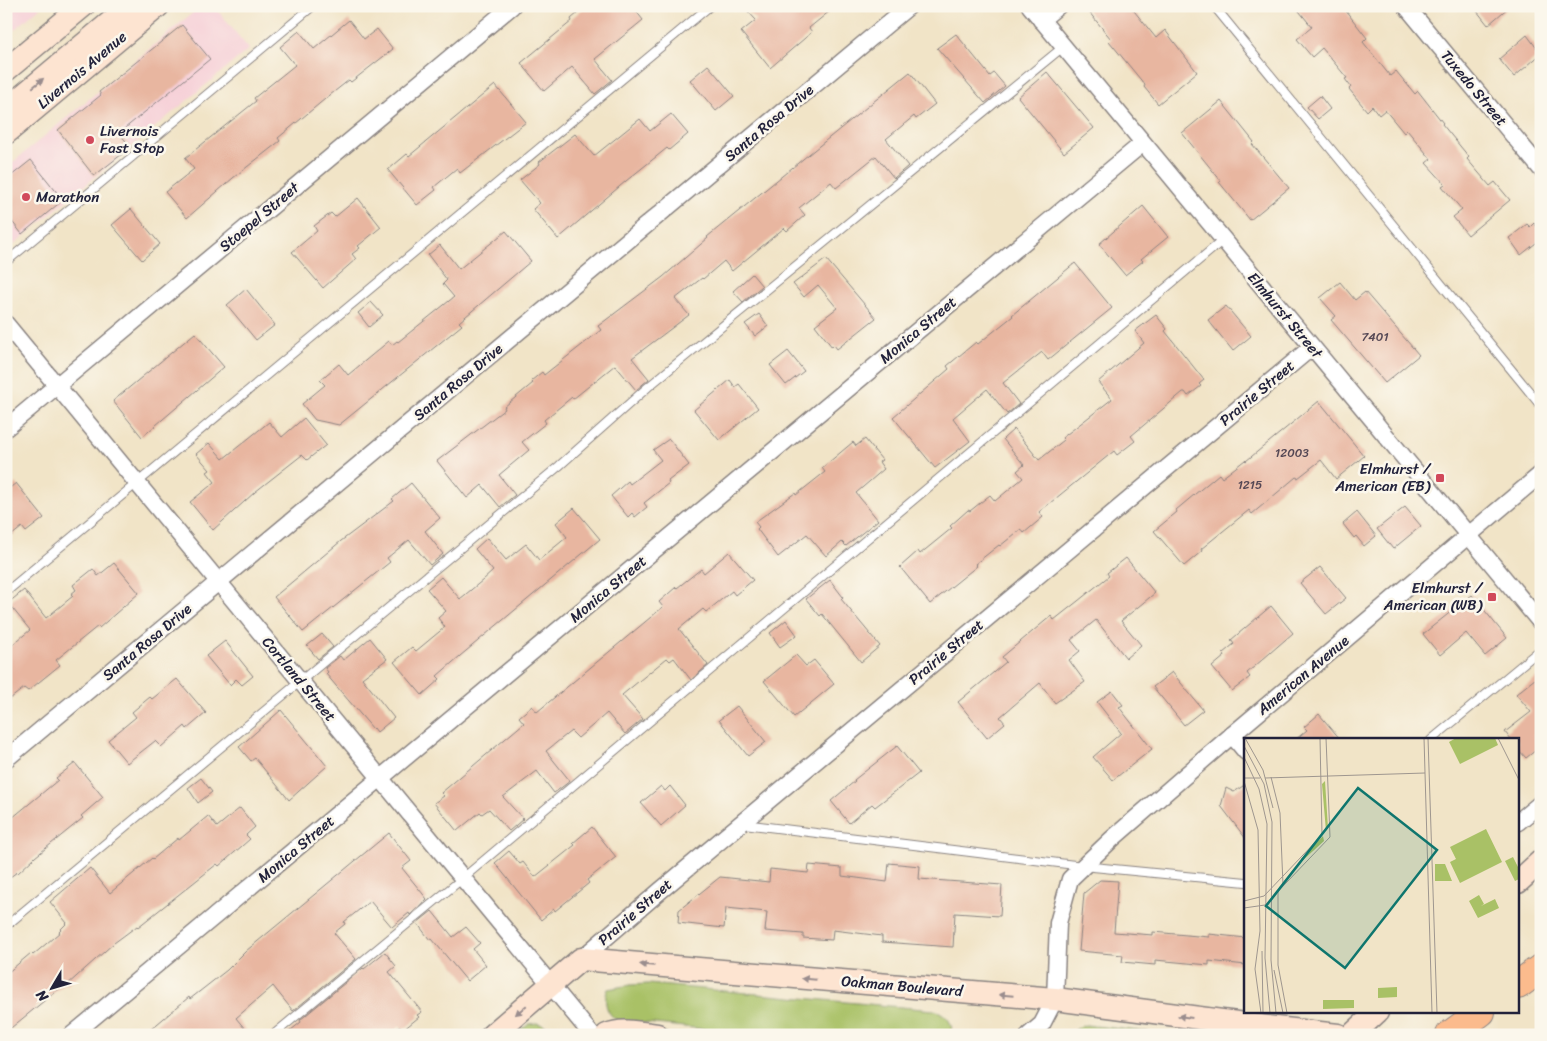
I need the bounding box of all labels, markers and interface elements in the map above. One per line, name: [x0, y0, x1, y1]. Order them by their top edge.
street label: Livernois Avenue: [31, 24, 133, 116]
street label: Tuxedo Street: [1434, 44, 1514, 132]
one-way arrow: [31, 77, 44, 88]
street label: Santa Rosa Drive: [718, 77, 820, 169]
place label: Livernois Fast Stop: [100, 118, 164, 161]
marker: Livernois Fast Stop: [84, 134, 96, 146]
street label: Stoepel Street: [213, 175, 306, 259]
place label: Marathon: [36, 184, 99, 210]
marker: Marathon: [20, 191, 32, 203]
street label: Elmhurst Street: [1241, 266, 1330, 365]
street label: Monica Street: [873, 289, 963, 370]
house number: 7401: [1361, 326, 1389, 348]
street label: Santa Rosa Drive: [407, 336, 509, 428]
street label: Prairie Street: [1213, 353, 1301, 433]
house number: 12003: [1275, 442, 1309, 464]
place label: Elmhurst / American (EB): [1334, 456, 1432, 499]
marker: Elmhurst / American (EB): [1434, 472, 1446, 484]
house number: 1215: [1238, 474, 1262, 496]
street label: Monica Street: [563, 548, 653, 629]
place label: Elmhurst / American (WB): [1383, 575, 1484, 618]
marker: Elmhurst / American (WB): [1486, 591, 1498, 603]
street label: Santa Rosa Drive: [96, 596, 198, 688]
street label: Prairie Street: [902, 612, 990, 692]
street label: American Avenue: [1250, 628, 1355, 722]
street label: Cortland Street: [255, 630, 343, 728]
inset map: [1244, 738, 1520, 1014]
street label: Monica Street: [251, 808, 341, 889]
street label: Prairie Street: [592, 872, 679, 952]
one-way arrow: [639, 961, 655, 969]
north arrow: [28, 964, 78, 1014]
street label: Oakman Boulevard: [840, 968, 965, 1004]
one-way arrow: [801, 974, 817, 982]
text: N: [29, 984, 56, 1008]
one-way arrow: [998, 991, 1014, 999]
one-way arrow: [516, 1004, 528, 1016]
one-way arrow: [1177, 1013, 1193, 1021]

